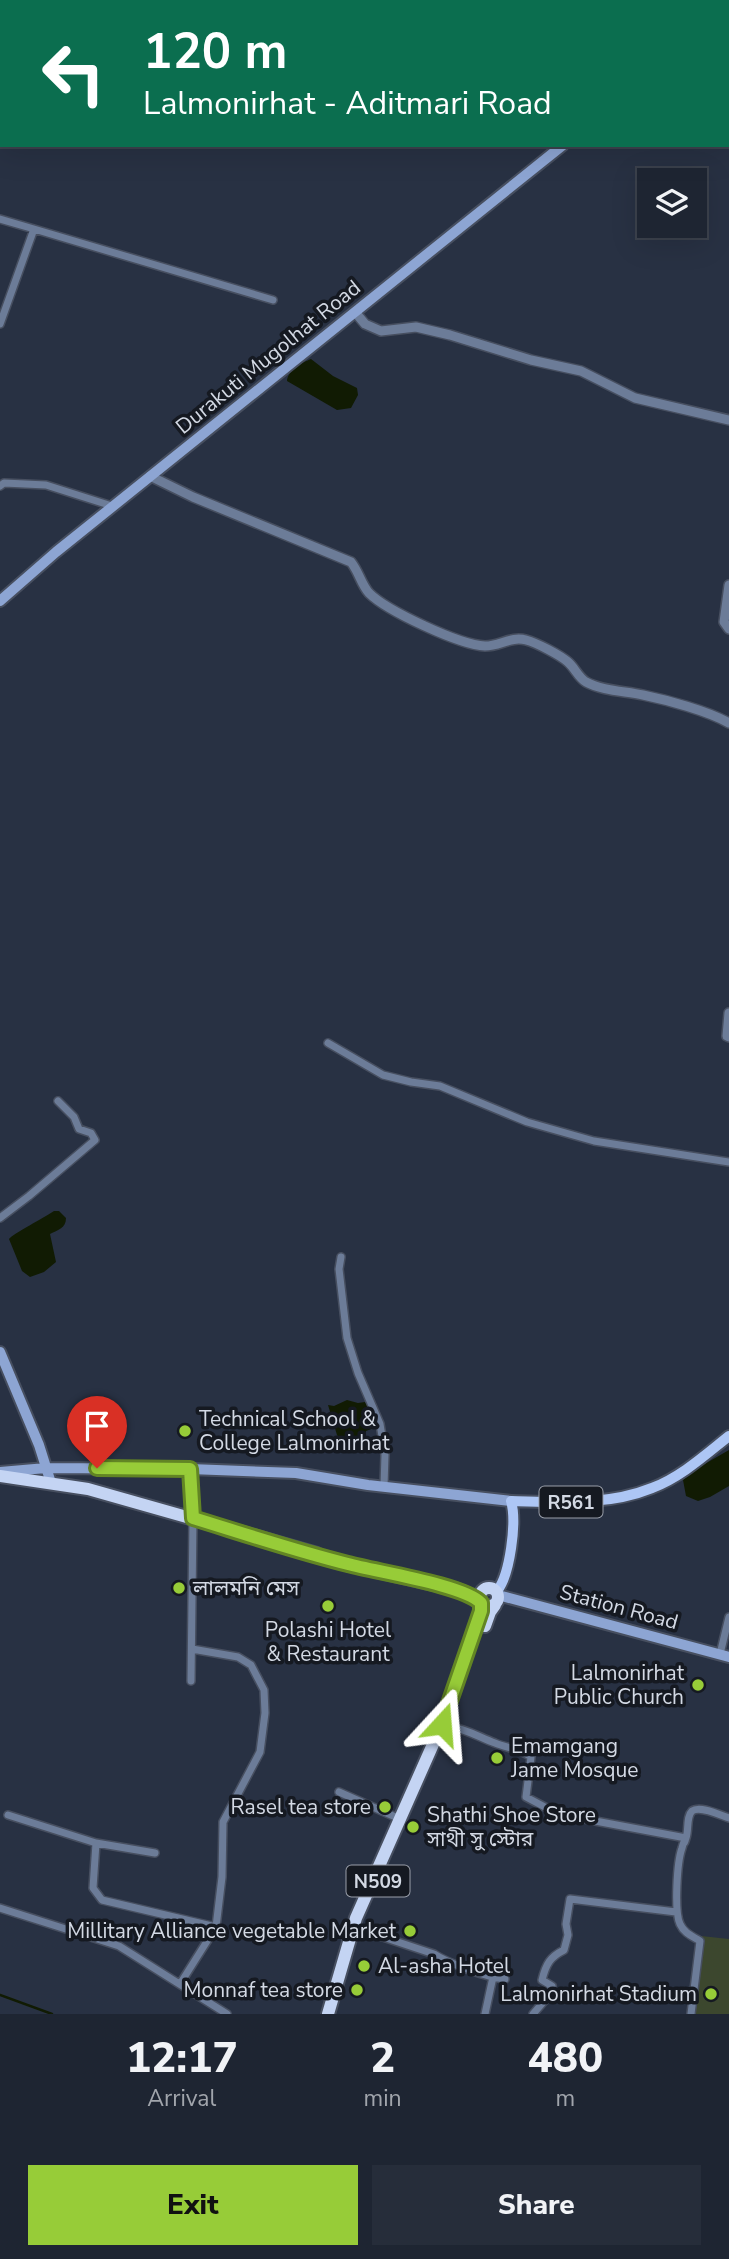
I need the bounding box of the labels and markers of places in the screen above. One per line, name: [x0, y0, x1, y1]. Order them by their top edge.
pin: [67, 1396, 127, 1468]
place label: Technical School & College Lalmonirhat: [199, 1405, 390, 1457]
marker: Technical School & College Lalmonirhat: [177, 1423, 193, 1439]
place label: লালমনি মেস: [192, 1574, 300, 1602]
marker: লালমনি মেস: [171, 1580, 187, 1596]
marker: Polashi Hotel & Restaurant: [320, 1598, 336, 1614]
place label: Polashi Hotel & Restaurant: [265, 1616, 392, 1668]
place label: Lalmonirhat Public Church: [554, 1659, 685, 1711]
marker: Lalmonirhat Public Church: [690, 1677, 706, 1693]
place label: Emamgang Jame Mosque: [510, 1732, 638, 1784]
marker: Emamgang Jame Mosque: [489, 1750, 505, 1766]
place label: Rasel tea store: [231, 1793, 371, 1821]
marker: Rasel tea store: [377, 1799, 393, 1815]
place label: Shathi Shoe Store সাথী সু স্টোর: [426, 1801, 596, 1853]
marker: Shathi Shoe Store সাথী সু স্টোর: [405, 1819, 421, 1835]
place label: Millitary Alliance vegetable Market: [67, 1917, 397, 1945]
marker: Millitary Alliance vegetable Market: [402, 1923, 418, 1939]
place label: Al-asha Hotel: [378, 1952, 511, 1980]
marker: Al-asha Hotel: [356, 1958, 372, 1974]
place label: Monnaf tea store: [184, 1976, 343, 2004]
place label: Lalmonirhat Stadium: [500, 1980, 697, 2008]
marker: Monnaf tea store: [349, 1982, 365, 1998]
marker: Lalmonirhat Stadium: [703, 1986, 719, 2002]

